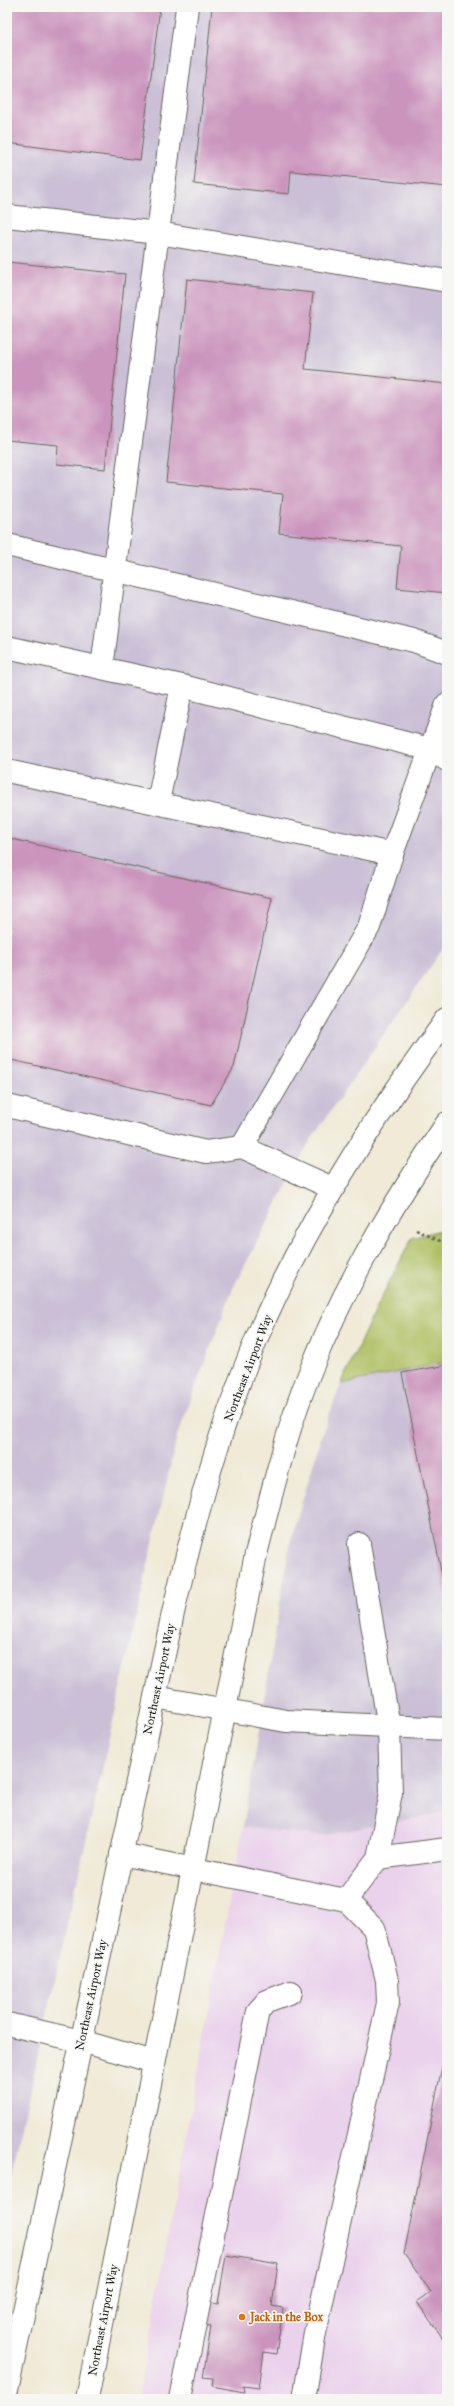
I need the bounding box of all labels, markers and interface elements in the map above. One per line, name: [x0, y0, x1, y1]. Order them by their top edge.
street label: Northeast Airport Way: [221, 1312, 275, 1423]
street label: Northeast Airport Way: [140, 1622, 178, 1736]
street label: Northeast Airport Way: [72, 1938, 110, 2052]
street label: Northeast Airport Way: [85, 2263, 121, 2377]
place label: Jack in the Box: [248, 2310, 324, 2325]
marker: Jack in the Box: [237, 2312, 247, 2322]

